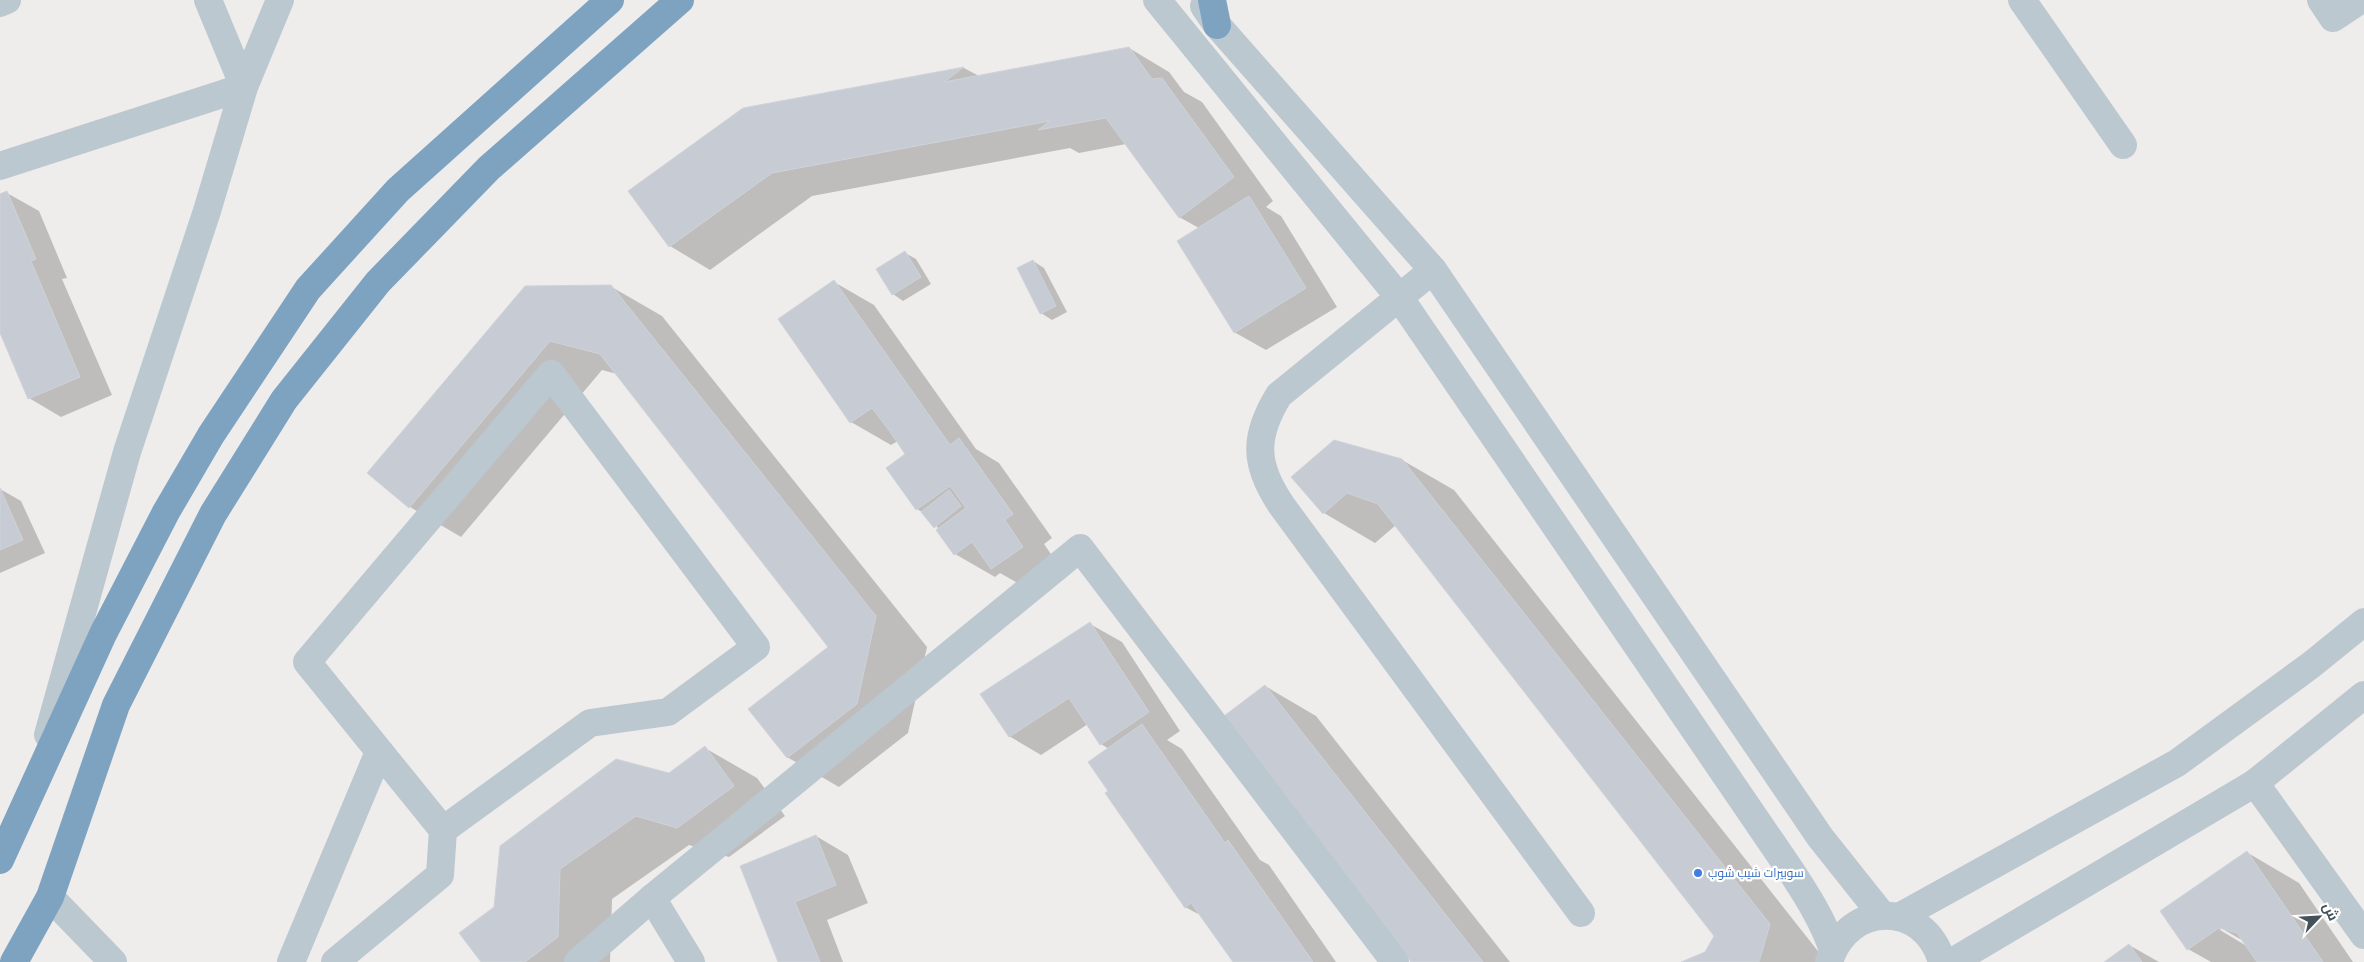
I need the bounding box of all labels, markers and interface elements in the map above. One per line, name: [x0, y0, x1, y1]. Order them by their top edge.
place label: سوبيرات شيب شوب: [1708, 865, 1804, 880]
marker: سوبيرات شيب شوب: [1692, 867, 1704, 879]
north arrow: [2294, 892, 2344, 942]
text: ش: [2319, 900, 2343, 923]

